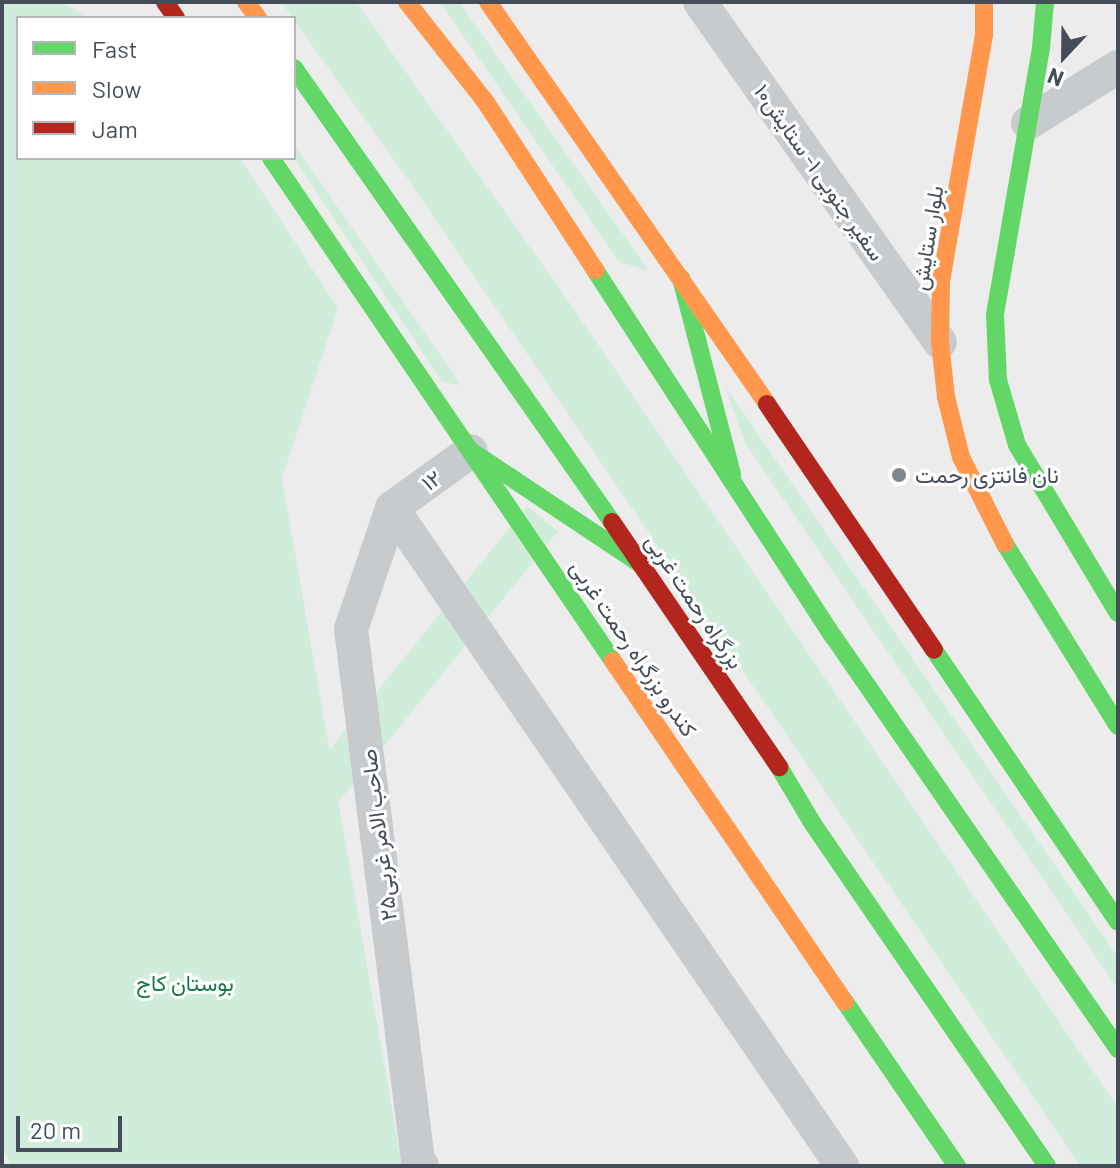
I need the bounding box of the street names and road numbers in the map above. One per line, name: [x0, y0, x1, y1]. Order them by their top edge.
street label: سفیر جنوبی ۱- ستایش۱۰: [749, 79, 891, 265]
street label: بلوار ستایش: [906, 184, 948, 292]
street label: ۱۲: [416, 464, 446, 496]
street label: بزرگراه رحمت غربی: [640, 529, 750, 673]
street label: کندرو بزرگراه رحمت غربی: [565, 555, 703, 741]
street label: صاحب الامر غربی۲۵: [354, 748, 402, 922]

